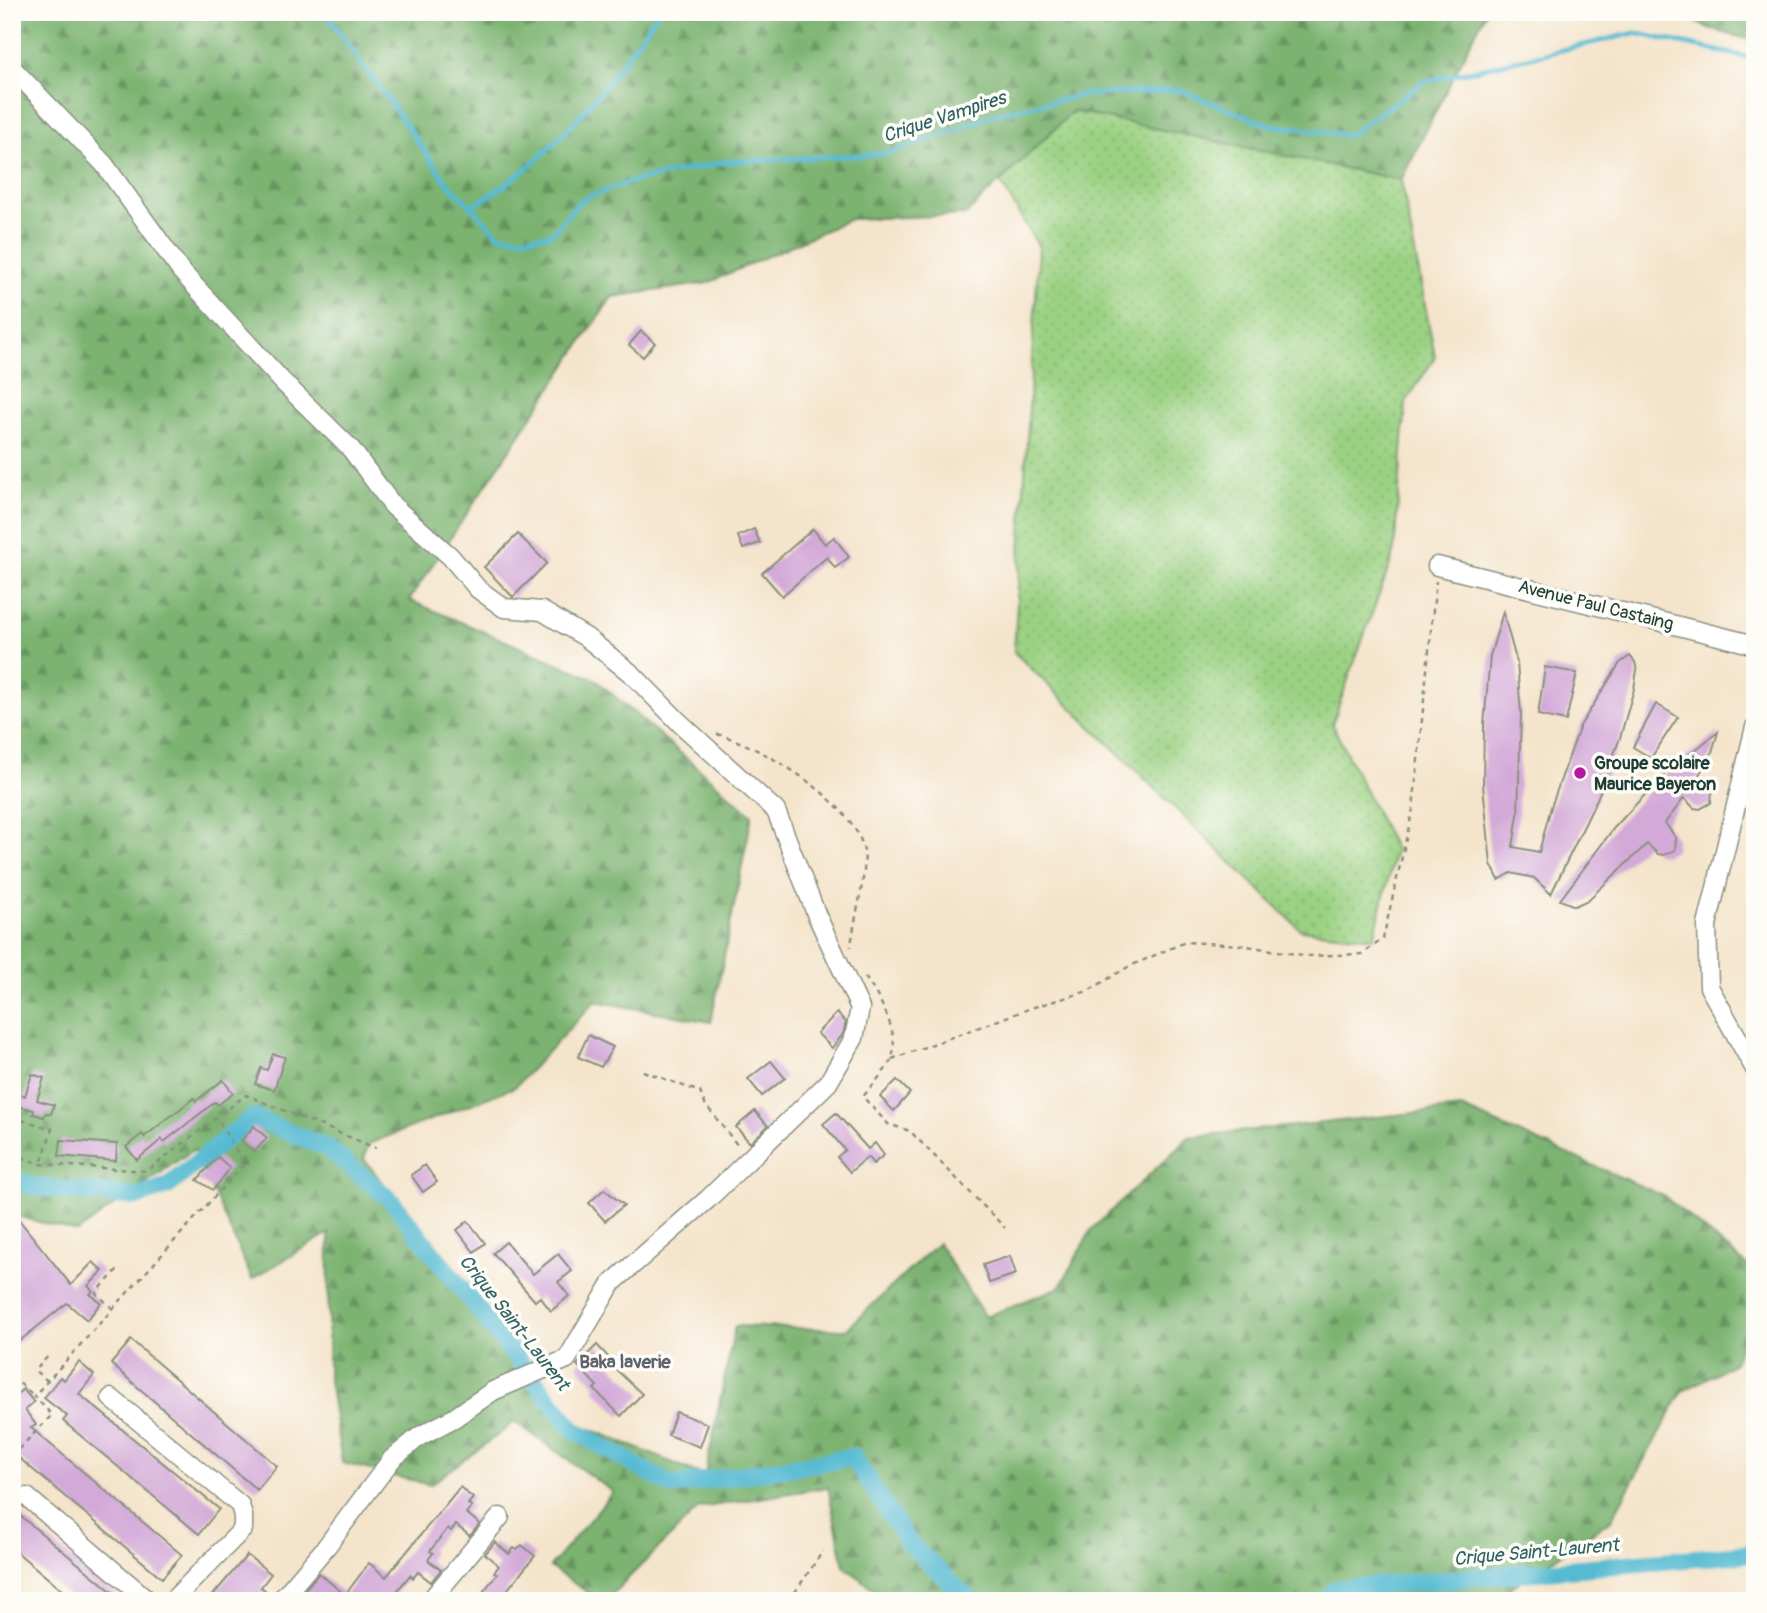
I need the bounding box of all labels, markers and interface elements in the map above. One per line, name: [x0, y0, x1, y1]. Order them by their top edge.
water label: Crique Vampires: [880, 85, 1011, 148]
street label: Avenue Paul Castaing: [1516, 575, 1676, 636]
place label: Groupe scolaire Maurice Bayeron: [1594, 752, 1716, 796]
marker: Groupe scolaire Maurice Bayeron: [1572, 765, 1588, 781]
water label: Crique Saint-Laurent: [454, 1250, 576, 1397]
district label: Baka laverie: [579, 1350, 671, 1374]
water label: Crique Saint-Laurent: [1453, 1533, 1622, 1571]

